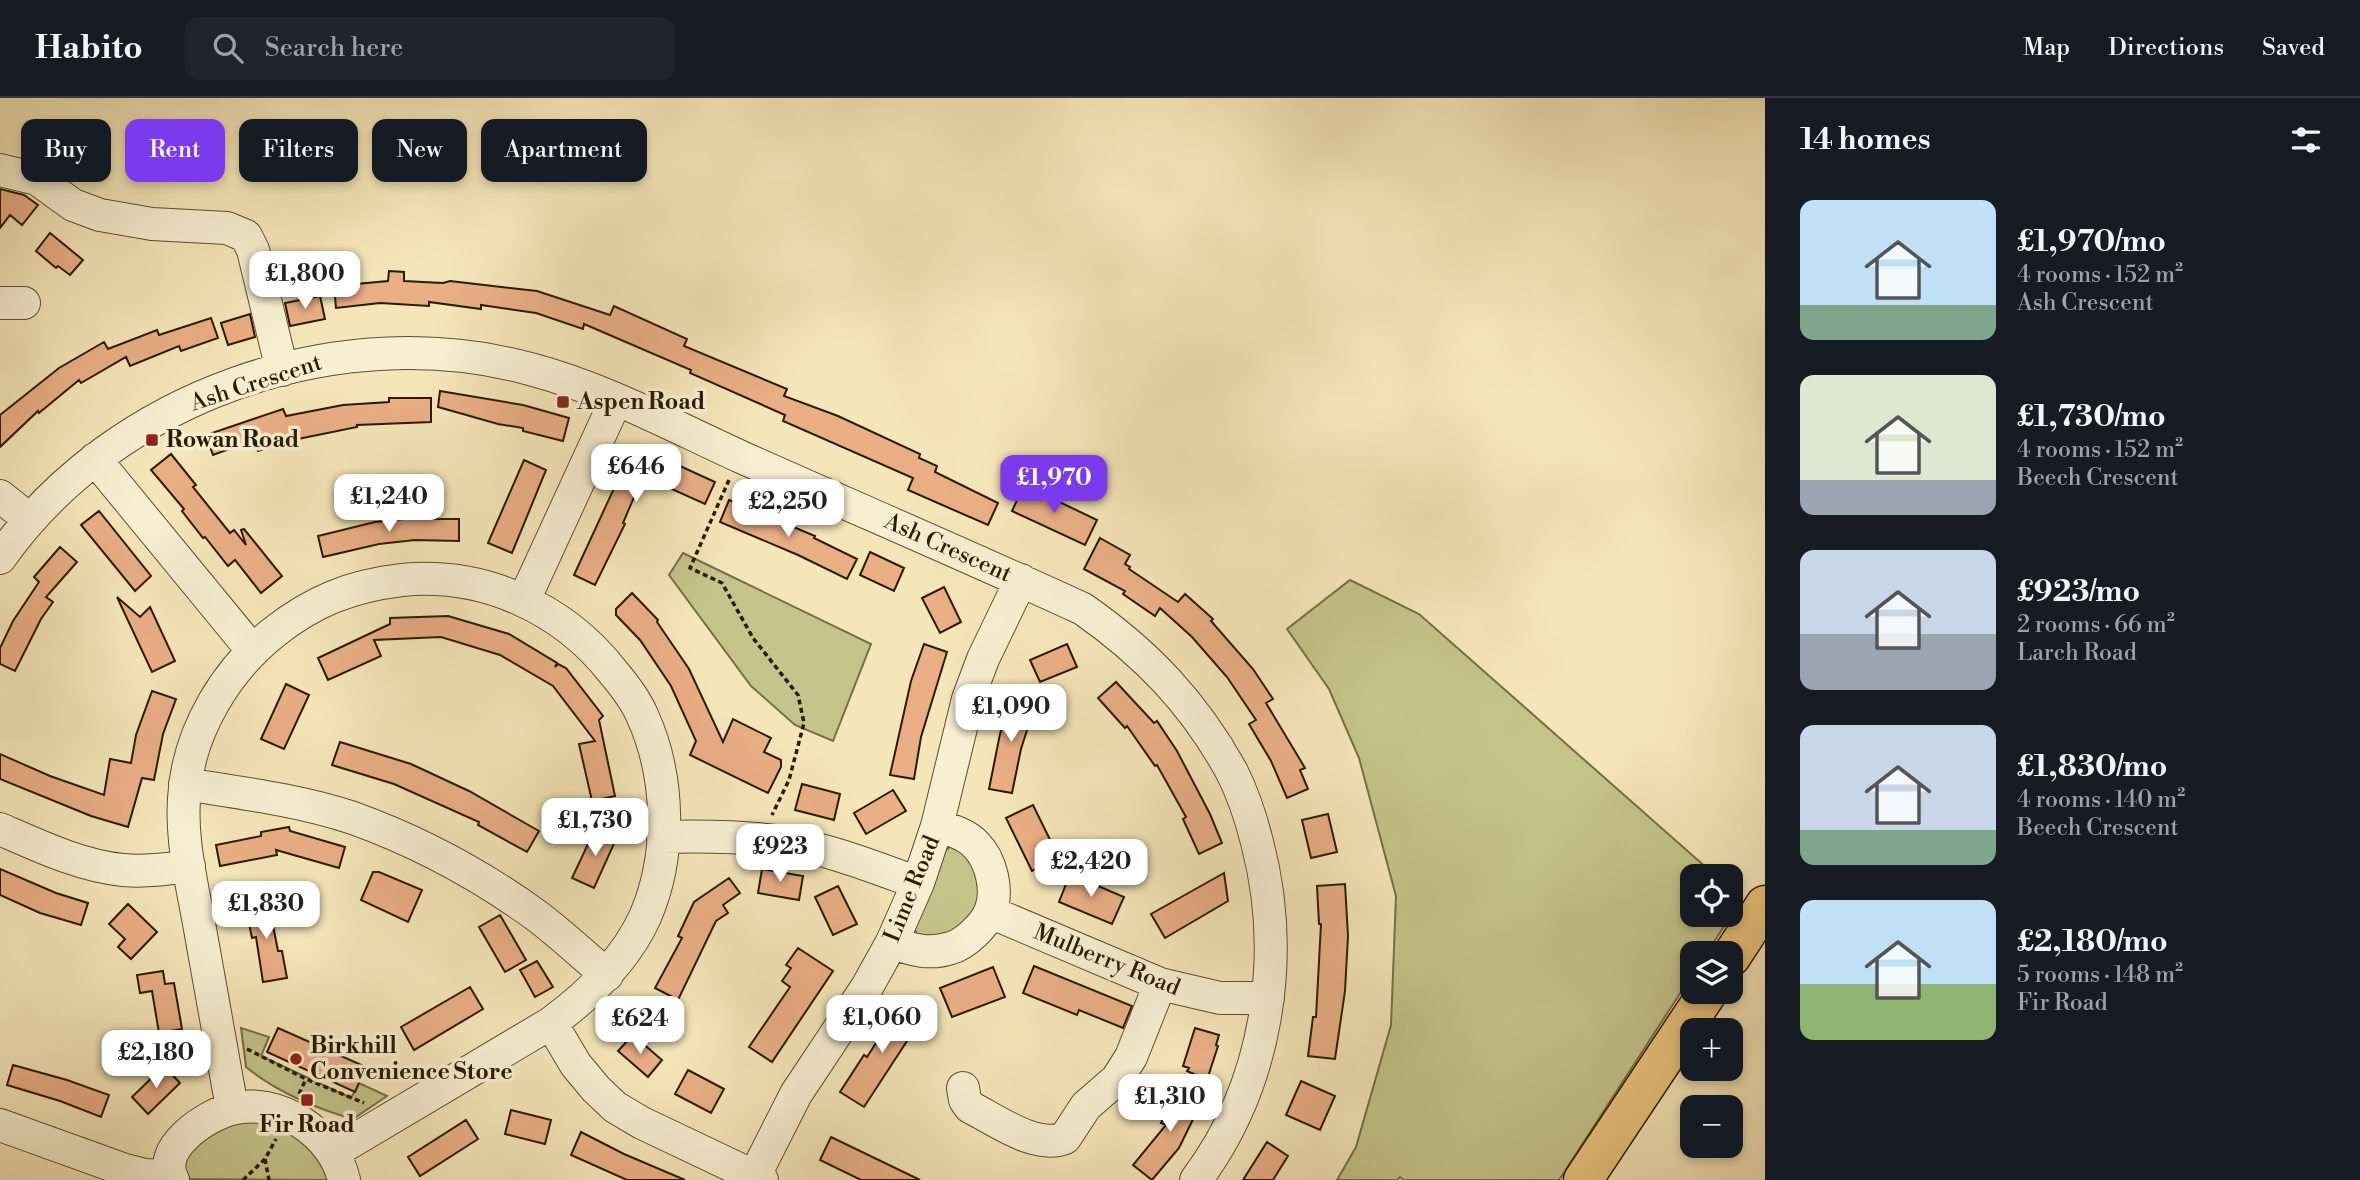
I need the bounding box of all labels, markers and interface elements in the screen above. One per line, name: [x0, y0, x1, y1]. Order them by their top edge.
search box: [185, 17, 675, 80]
text: Habito: [35, 28, 143, 69]
icon: search: [209, 29, 247, 67]
text: Search here: [265, 32, 404, 64]
text: Map: [2023, 33, 2070, 63]
text: Directions: [2108, 33, 2224, 63]
text: Saved: [2262, 33, 2325, 63]
chip: Buy: [21, 119, 111, 182]
chip: Rent: [125, 119, 225, 182]
chip: Filters: [239, 119, 358, 182]
chip: New: [372, 119, 467, 182]
chip: Apartment: [481, 119, 647, 182]
text: 14 homes: [1800, 121, 1931, 159]
icon: filters: [2287, 121, 2325, 159]
text: £1,970/mo: [2017, 223, 2166, 261]
icon: home: [1856, 228, 1940, 312]
pin: £1,800: [248, 252, 362, 311]
text: £1,800: [265, 260, 345, 288]
text: 4 rooms · 152 m²: [2017, 261, 2183, 289]
text: Ash Crescent: [2017, 289, 2154, 317]
street label: Ash Crescent: [186, 349, 325, 418]
place label: Aspen Road: [576, 388, 706, 416]
marker: Aspen Road: [555, 394, 571, 410]
text: £1,730/mo: [2017, 398, 2166, 436]
icon: home: [1856, 403, 1940, 487]
place label: Rowan Road: [166, 426, 300, 454]
marker: Rowan Road: [144, 432, 160, 448]
text: 4 rooms · 152 m²: [2017, 436, 2183, 464]
pin: £646: [595, 444, 677, 504]
text: £646: [607, 453, 665, 481]
pin: £1,970: [997, 456, 1111, 515]
text: £1,970: [1016, 464, 1092, 492]
text: Beech Crescent: [2017, 464, 2179, 492]
pin: £1,240: [332, 474, 446, 534]
pin: £2,250: [731, 480, 845, 539]
text: £1,240: [350, 483, 428, 511]
text: £2,250: [748, 488, 828, 516]
street label: Ash Crescent: [879, 507, 1016, 589]
text: £923/mo: [2017, 573, 2140, 611]
icon: home: [1856, 578, 1940, 662]
text: 2 rooms · 66 m²: [2017, 611, 2175, 639]
text: Larch Road: [2017, 639, 2137, 667]
pin: £1,090: [954, 684, 1068, 744]
text: £1,090: [971, 693, 1051, 721]
text: £1,830/mo: [2017, 748, 2167, 786]
icon: home: [1856, 753, 1940, 837]
text: 4 rooms · 140 m²: [2017, 786, 2185, 814]
pin: £1,730: [538, 798, 652, 858]
text: £1,730: [557, 807, 633, 835]
text: Beech Crescent: [2017, 814, 2179, 842]
pin: £923: [739, 824, 821, 884]
street label: Lime Road: [878, 832, 946, 946]
text: £923: [752, 833, 808, 861]
pin: £2,420: [1034, 840, 1148, 899]
text: £2,420: [1051, 848, 1131, 876]
map controls: [1680, 864, 1743, 1158]
button: locate: [1680, 864, 1743, 927]
pin: £1,830: [209, 882, 323, 941]
text: £1,830: [228, 890, 304, 918]
street label: Mulberry Road: [1030, 918, 1184, 1002]
text: £2,180/mo: [2017, 923, 2168, 961]
icon: home: [1856, 928, 1940, 1012]
button: layers: [1680, 941, 1743, 1004]
text: 5 rooms · 148 m²: [2017, 961, 2183, 989]
text: Fir Road: [2017, 989, 2107, 1017]
pin: £624: [599, 996, 681, 1056]
pin: £1,060: [825, 996, 939, 1055]
text: £1,060: [842, 1004, 922, 1032]
text: £624: [611, 1005, 669, 1033]
button: +: [1680, 1018, 1743, 1081]
pin: £2,180: [99, 1030, 213, 1090]
place label: Birkhill Convenience Store: [310, 1032, 513, 1086]
text: £2,180: [118, 1039, 194, 1067]
marker: Birkhill Convenience Store: [288, 1051, 304, 1067]
pin: £1,310: [1113, 1074, 1227, 1134]
text: £1,310: [1134, 1083, 1206, 1111]
marker: Fir Road: [299, 1092, 315, 1108]
button: −: [1680, 1095, 1743, 1158]
place label: Fir Road: [259, 1111, 355, 1139]

